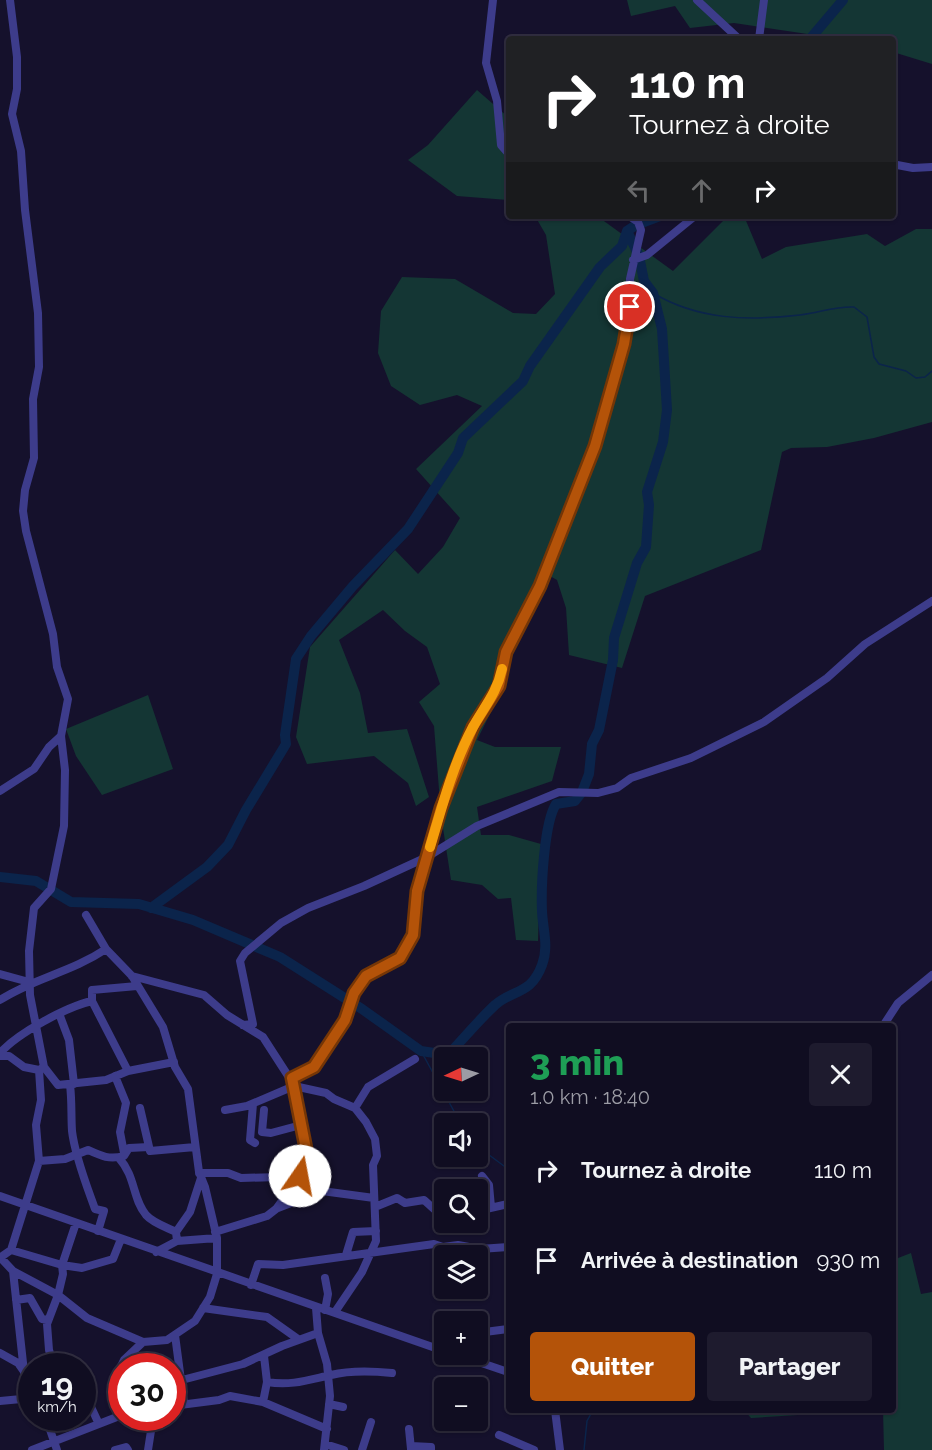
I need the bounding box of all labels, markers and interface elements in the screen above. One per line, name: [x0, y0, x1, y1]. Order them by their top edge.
text: 110 m: [629, 59, 745, 108]
icon: right: [530, 60, 608, 138]
text: Tournez à droite: [629, 109, 830, 140]
icon: left: [622, 174, 655, 207]
icon: ahead: [685, 174, 718, 207]
icon: right: [748, 174, 781, 207]
pin: [604, 281, 655, 332]
icon: arrive: [613, 290, 646, 323]
text: 3 min: [530, 1041, 624, 1083]
button: close: [809, 1043, 872, 1106]
north arrow: [434, 1047, 488, 1101]
map controls: [434, 1047, 488, 1431]
text: 1.0 km · 18:40: [530, 1085, 650, 1109]
button: sound: [434, 1113, 488, 1167]
position arrow: [268, 1144, 332, 1208]
icon: right: [530, 1154, 563, 1187]
text: Tournez à droite: [581, 1157, 751, 1183]
text: 110 m: [814, 1157, 872, 1183]
button: search: [434, 1179, 488, 1233]
icon: arrive: [530, 1244, 563, 1277]
button: layers: [434, 1245, 488, 1299]
text: Arrivée à destination: [581, 1247, 798, 1273]
text: 930 m: [816, 1247, 880, 1273]
button: +: [434, 1311, 488, 1365]
button: Quitter: [530, 1332, 695, 1401]
button: Partager: [707, 1332, 872, 1401]
speed limit sign: 30: [108, 1353, 186, 1431]
text: 19: [41, 1367, 73, 1402]
button: −: [434, 1377, 488, 1431]
text: km/h: [37, 1398, 77, 1416]

